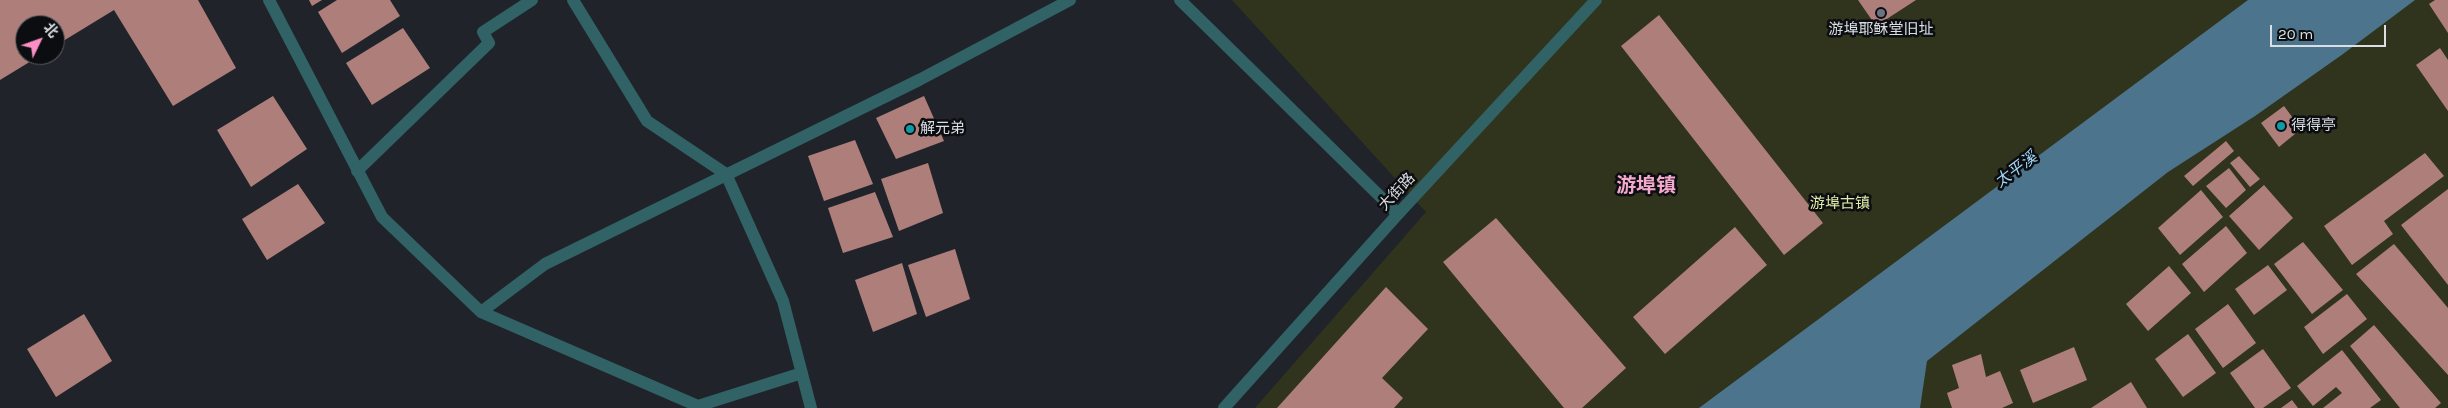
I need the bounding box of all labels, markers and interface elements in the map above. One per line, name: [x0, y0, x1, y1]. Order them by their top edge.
marker: 游埠耶稣堂旧址: [1875, 7, 1887, 19]
north arrow: [15, 15, 65, 65]
scale bar: [2273, 15, 2389, 47]
text: 北: [40, 19, 62, 41]
place label: 游埠耶稣堂旧址: [1829, 21, 1933, 39]
text: 20 m: [2278, 25, 2313, 43]
place label: 得得亭: [2291, 117, 2336, 135]
place label: 解元弟: [920, 120, 965, 138]
marker: 得得亭: [2275, 120, 2287, 132]
marker: 解元弟: [904, 123, 916, 135]
water label: 太平溪: [1991, 148, 2041, 192]
street label: 大街路: [1375, 169, 1419, 215]
district label: 游埠镇: [1616, 174, 1676, 198]
park label: 游埠古镇: [1810, 195, 1870, 213]

